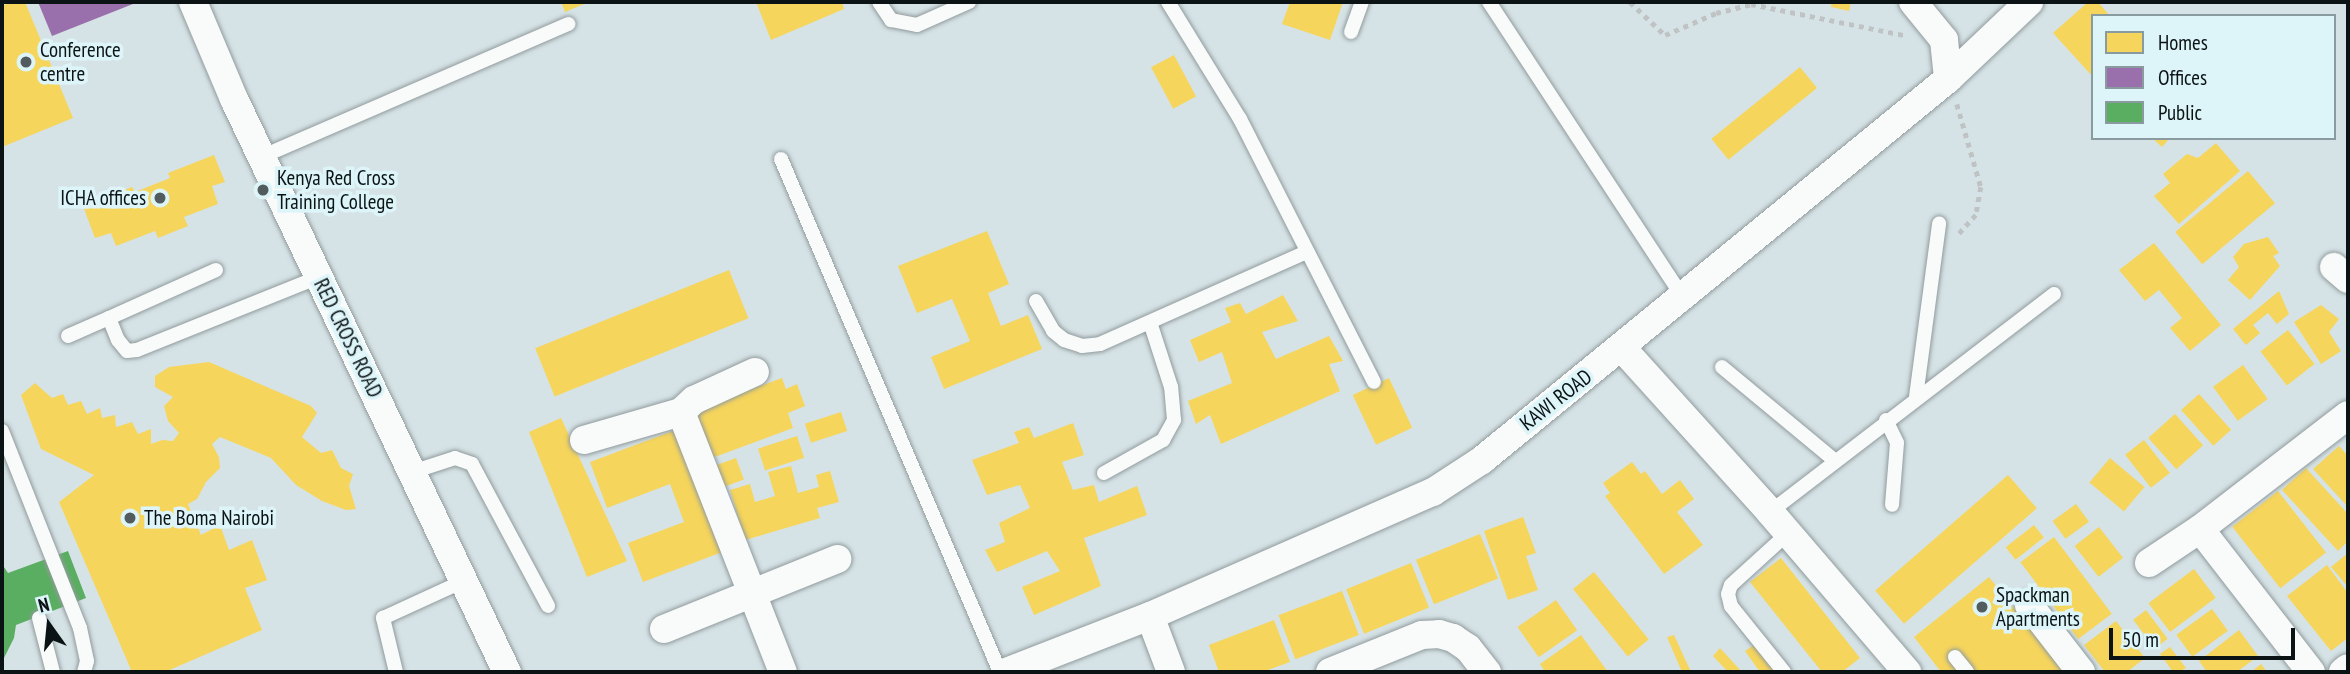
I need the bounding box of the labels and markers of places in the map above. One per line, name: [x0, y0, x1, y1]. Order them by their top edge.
place label: Conference centre: [40, 37, 121, 87]
marker: Conference centre: [18, 54, 34, 70]
place label: Kenya Red Cross Training College: [277, 165, 395, 215]
marker: Kenya Red Cross Training College: [255, 182, 271, 198]
place label: ICHA offices: [60, 185, 146, 211]
marker: ICHA offices: [152, 190, 168, 206]
place label: The Boma Nairobi: [144, 505, 274, 531]
marker: The Boma Nairobi: [122, 510, 138, 526]
place label: Spackman Apartments: [1996, 582, 2080, 632]
marker: Spackman Apartments: [1974, 599, 1990, 615]

